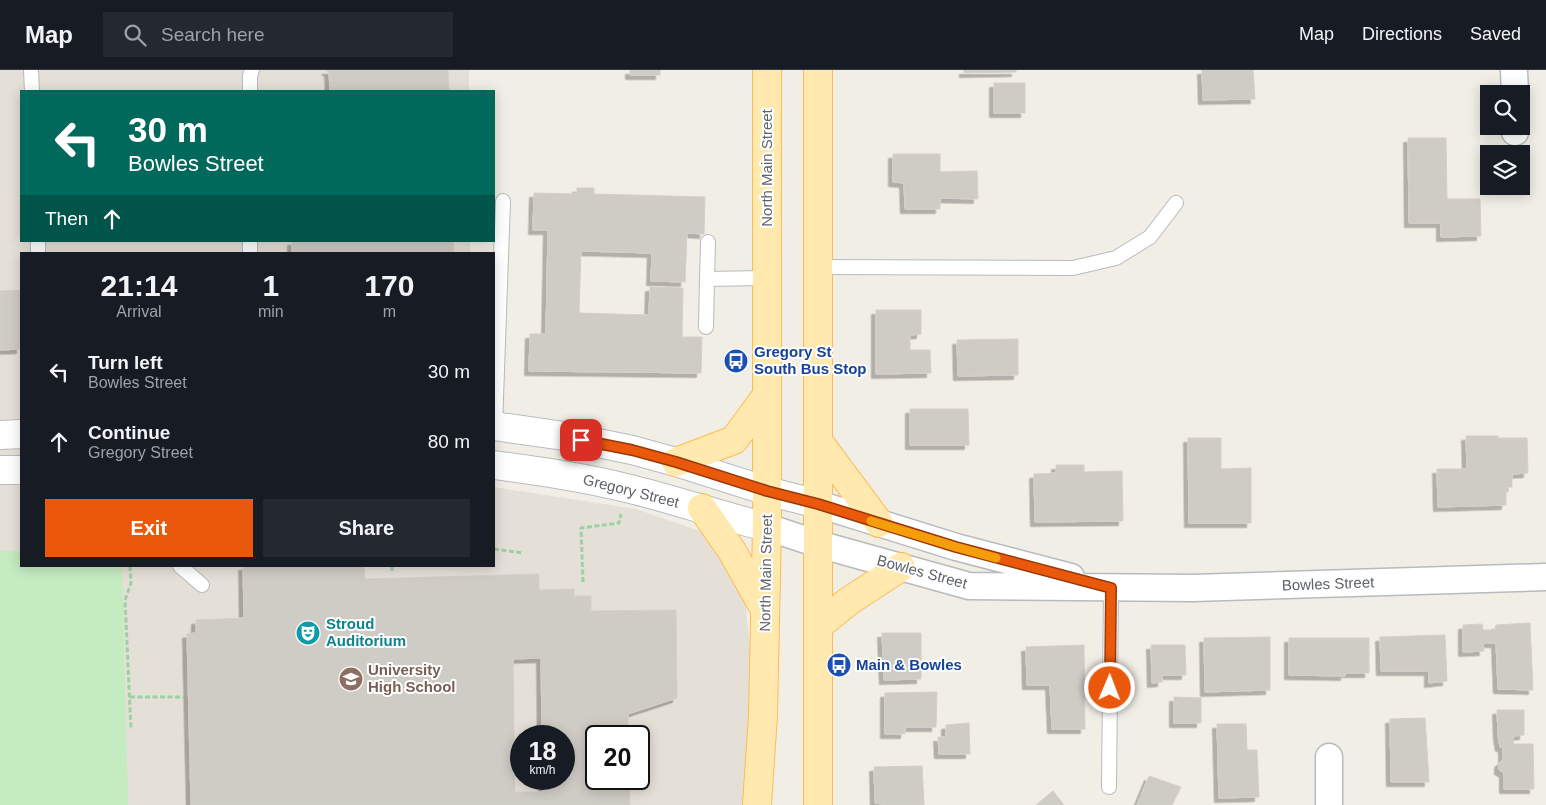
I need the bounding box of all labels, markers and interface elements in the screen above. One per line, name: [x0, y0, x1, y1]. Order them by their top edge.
search box: [103, 12, 453, 57]
text: Map: [25, 21, 73, 48]
icon: search: [121, 21, 149, 49]
text: Search here: [161, 24, 265, 45]
text: Map: [1299, 24, 1334, 44]
text: Directions: [1362, 24, 1442, 44]
text: Saved: [1470, 24, 1521, 44]
map controls: [1480, 85, 1530, 195]
button: search: [1480, 85, 1530, 135]
street label: North Main Street: [758, 108, 775, 227]
icon: left: [45, 110, 110, 175]
text: 30 m: [128, 110, 208, 149]
button: layers: [1480, 145, 1530, 195]
text: Bowles Street: [128, 151, 264, 176]
icon: ahead: [98, 205, 126, 233]
text: Then: [45, 208, 88, 229]
text: 21:14: [101, 269, 177, 302]
text: 1: [262, 269, 279, 302]
text: 170: [364, 269, 414, 302]
text: Arrival: [116, 303, 162, 320]
text: min: [258, 303, 284, 320]
text: m: [383, 303, 396, 320]
place label: Gregory St South Bus Stop: [754, 343, 867, 377]
bus stop icon: Gregory St South Bus Stop: [723, 348, 749, 374]
text: Turn left: [88, 352, 163, 373]
icon: left: [45, 358, 73, 386]
text: 30 m: [428, 361, 470, 382]
text: Bowles Street: [88, 374, 187, 391]
pin: [560, 419, 602, 461]
text: Continue: [88, 422, 170, 443]
icon: arrive: [567, 426, 595, 454]
icon: ahead: [45, 428, 73, 456]
text: 80 m: [428, 431, 470, 452]
text: Gregory Street: [88, 444, 193, 461]
street label: Gregory Street: [581, 470, 682, 511]
button: Exit: [45, 499, 253, 557]
button: Share: [263, 499, 470, 557]
street label: North Main Street: [756, 513, 775, 632]
street label: Bowles Street: [875, 551, 970, 592]
street label: Bowles Street: [1281, 573, 1375, 594]
place label: Stroud Auditorium: [326, 615, 406, 649]
theatre icon: Stroud Auditorium: [295, 620, 321, 646]
bus stop icon: Main & Bowles: [826, 652, 852, 678]
place label: Main & Bowles: [856, 656, 962, 673]
place label: University High School: [368, 661, 456, 695]
position arrow: [1083, 661, 1135, 713]
school or university icon: University High School: [338, 666, 364, 692]
speed limit sign: 20: [585, 725, 650, 790]
text: 18: [529, 737, 556, 765]
text: km/h: [529, 763, 556, 777]

